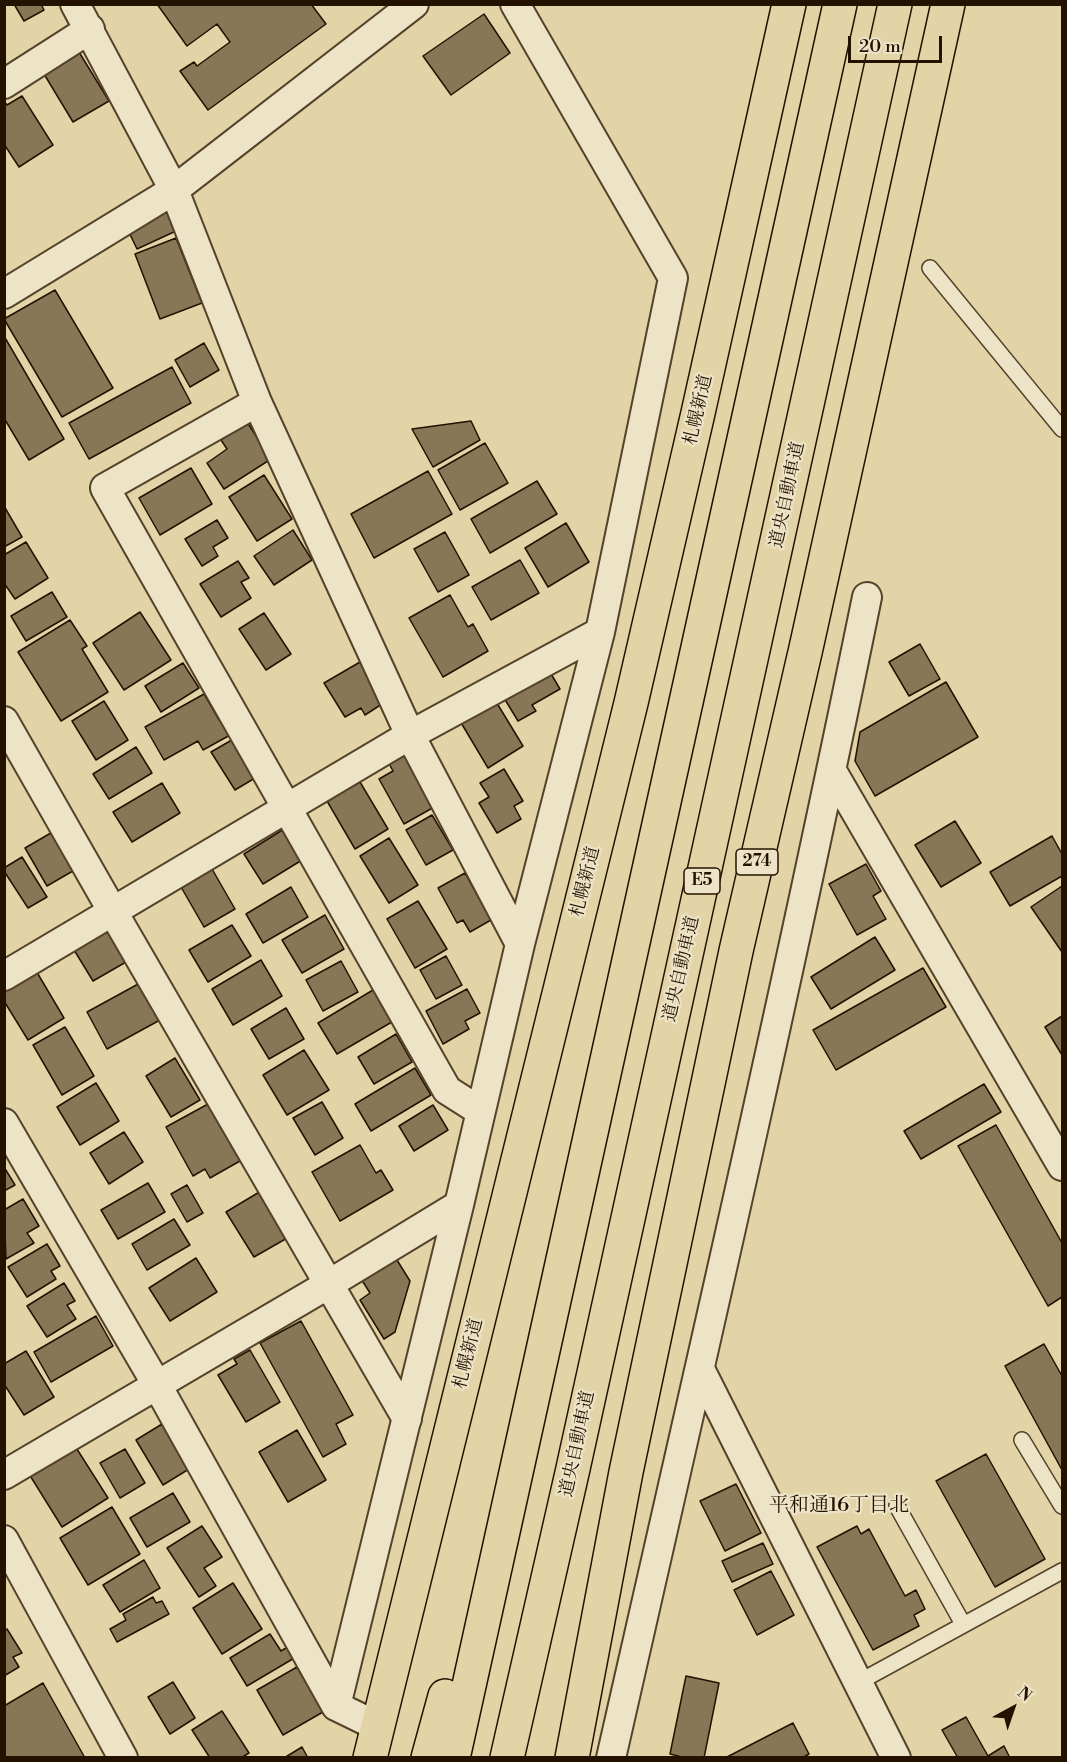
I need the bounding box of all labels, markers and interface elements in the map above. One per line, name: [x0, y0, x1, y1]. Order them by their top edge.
scale bar: [851, 24, 946, 62]
text: 20 m: [859, 35, 901, 58]
street label: 札幌新道: [680, 372, 718, 448]
street label: 道央自動車道: [766, 440, 810, 550]
street label: 札幌新道: [567, 844, 605, 920]
road number: 274: [736, 849, 778, 875]
road number: E5: [684, 868, 720, 894]
street label: 道央自動車道: [659, 914, 705, 1024]
street label: 札幌新道: [450, 1316, 488, 1392]
street label: 道央自動車道: [556, 1389, 600, 1499]
district label: 平和通16丁目北: [769, 1494, 909, 1518]
north arrow: [983, 1678, 1043, 1738]
text: N: [1013, 1682, 1036, 1706]

